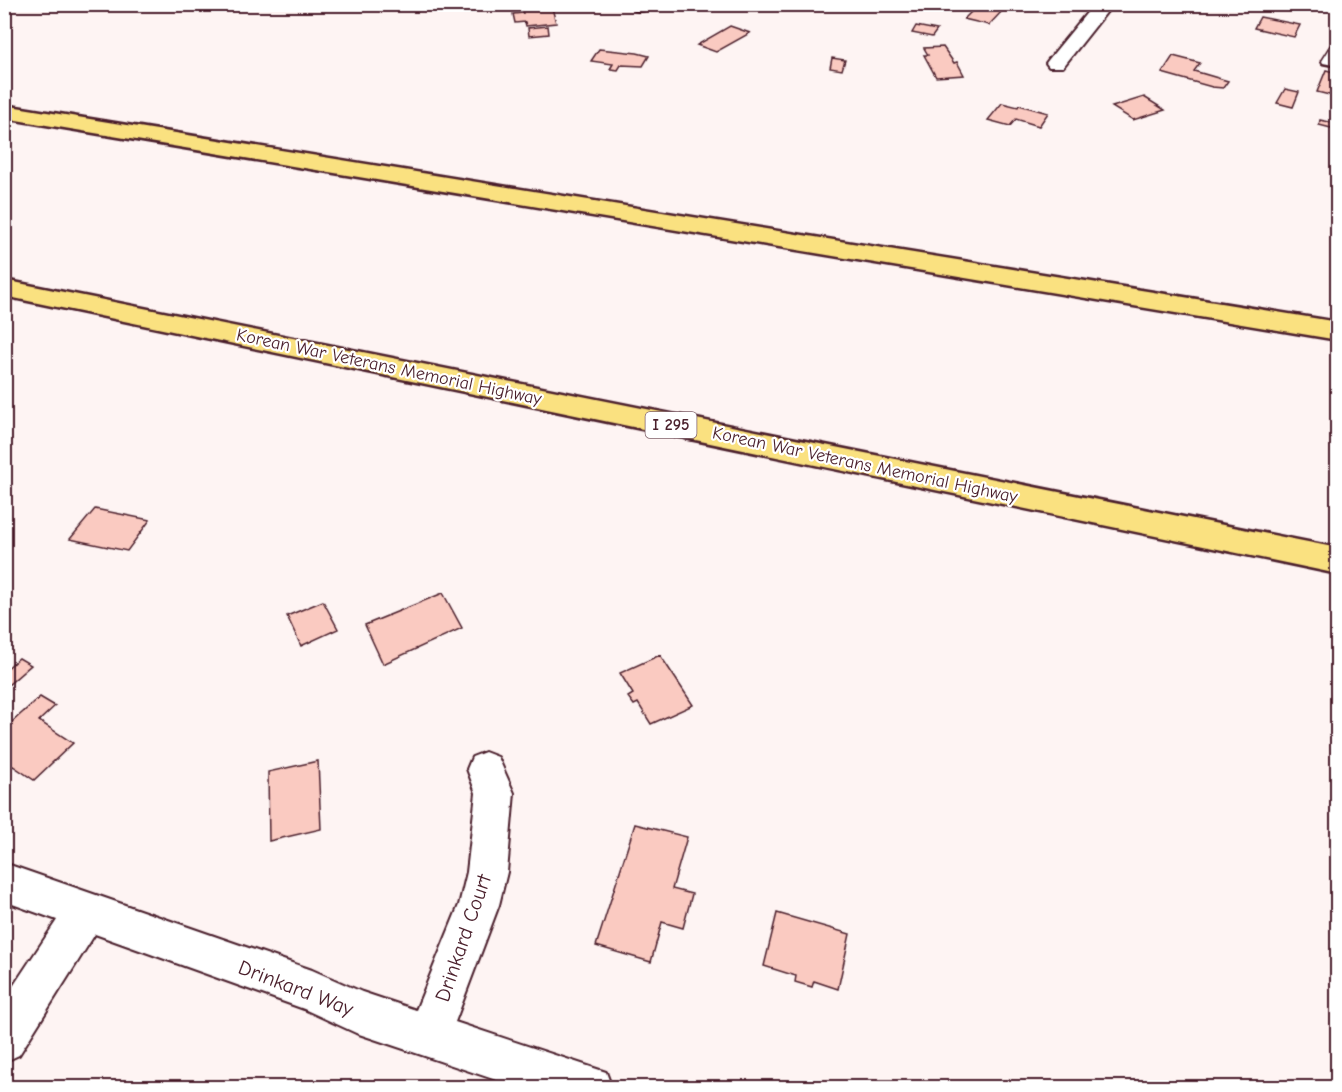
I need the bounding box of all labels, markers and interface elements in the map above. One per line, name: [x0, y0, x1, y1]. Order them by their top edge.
street label: Korean War Veterans Memorial Highway: [235, 324, 544, 410]
road number: I 295: [646, 412, 696, 438]
street label: Korean War Veterans Memorial Highway: [711, 422, 1020, 508]
street label: Drinkard Court: [430, 870, 496, 1005]
street label: Drinkard Way: [235, 955, 358, 1021]

